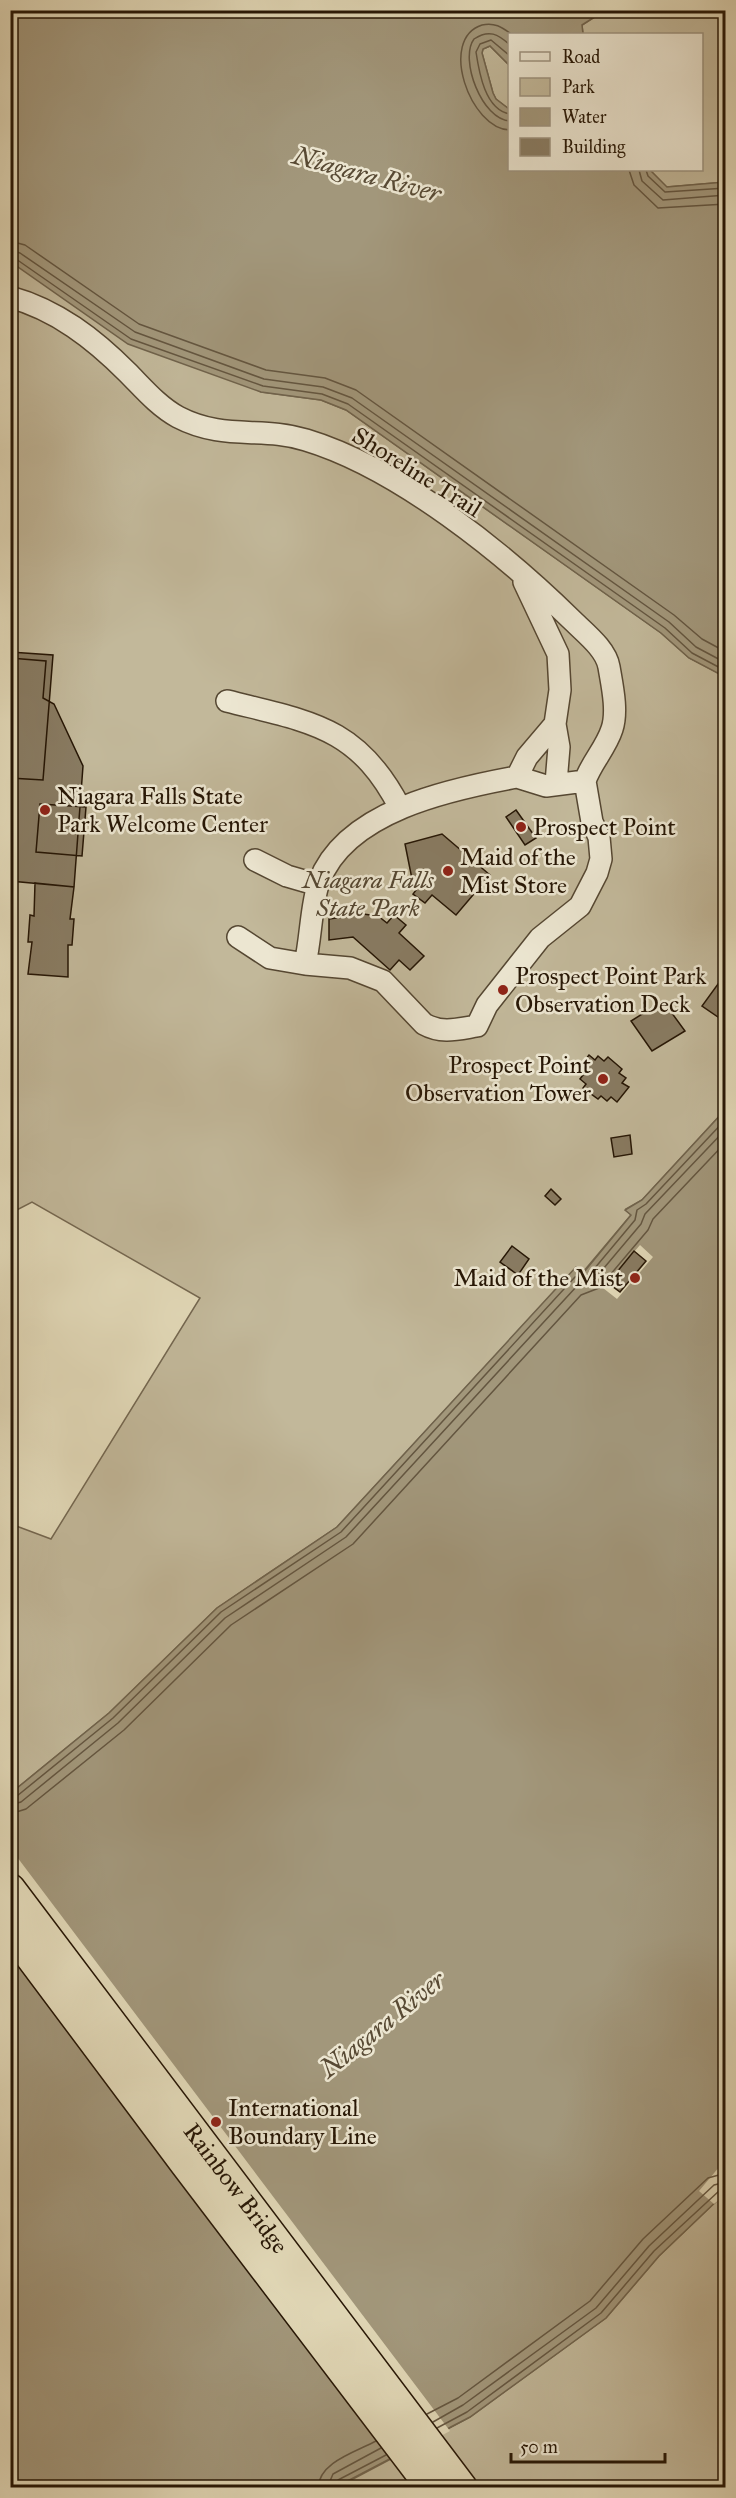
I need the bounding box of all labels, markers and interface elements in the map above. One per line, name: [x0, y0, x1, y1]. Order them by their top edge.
legend: [508, 33, 703, 171]
text: Road: [562, 46, 600, 68]
text: Park: [562, 76, 595, 98]
text: Water: [562, 106, 607, 128]
text: Building: [562, 136, 626, 159]
water label: Niagara River: [287, 138, 446, 209]
street label: Shoreline Trail: [347, 420, 488, 524]
place label: Niagara Falls State Park Welcome Center: [57, 781, 268, 839]
marker: Niagara Falls State Park Welcome Center: [38, 803, 52, 817]
place label: Prospect Point: [533, 812, 676, 842]
marker: Prospect Point: [514, 820, 528, 834]
place label: Maid of the Mist Store: [460, 842, 576, 900]
marker: Maid of the Mist Store: [441, 864, 455, 878]
park label: Niagara Falls State Park: [300, 865, 435, 923]
place label: Prospect Point Park Observation Deck: [515, 961, 707, 1019]
marker: Prospect Point Park Observation Deck: [496, 983, 510, 997]
place label: Prospect Point Observation Tower: [405, 1050, 591, 1108]
marker: Prospect Point Observation Tower: [596, 1072, 610, 1086]
place label: Maid of the Mist: [453, 1263, 623, 1293]
marker: Maid of the Mist: [628, 1271, 642, 1285]
water label: Niagara River: [311, 1963, 452, 2086]
place label: International Boundary Line: [228, 2093, 377, 2151]
marker: International Boundary Line: [209, 2115, 223, 2129]
street label: Rainbow Bridge: [177, 2117, 295, 2260]
scale bar: [511, 2426, 666, 2464]
text: 50 m: [520, 2436, 558, 2458]

